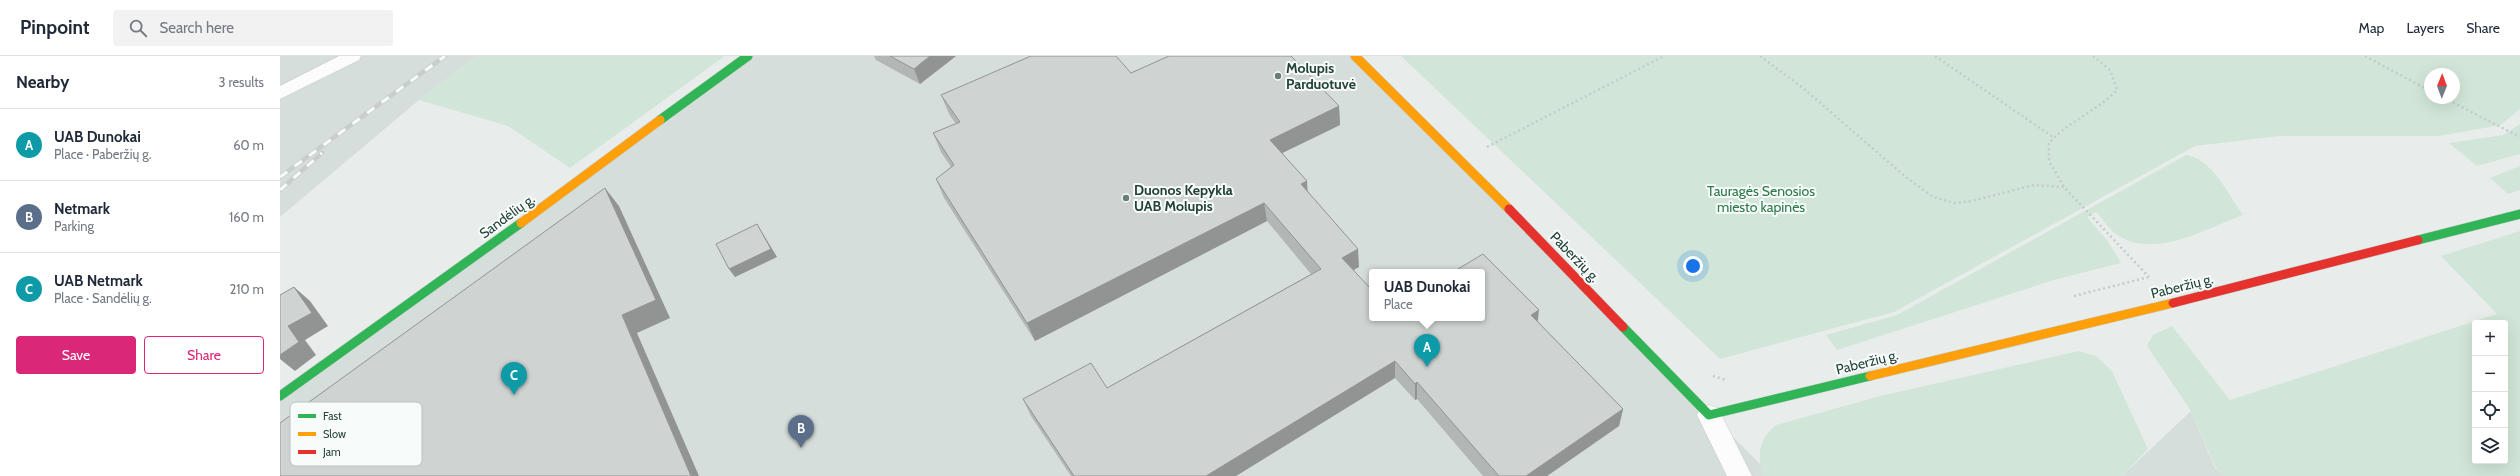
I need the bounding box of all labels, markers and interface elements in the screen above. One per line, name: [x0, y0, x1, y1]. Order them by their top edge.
search box: [113, 10, 393, 46]
text: Pinpoint: [20, 16, 89, 39]
icon: search: [127, 17, 149, 39]
text: Search here: [159, 19, 234, 37]
text: Map: [2359, 19, 2384, 37]
text: Layers: [2406, 19, 2444, 37]
text: Share: [2466, 19, 2500, 37]
place label: Molupis Parduotuvė: [1286, 59, 1356, 93]
north arrow: [2424, 68, 2460, 104]
marker: Molupis Parduotuvė: [1273, 71, 1283, 81]
text: Nearby: [16, 72, 69, 92]
text: 3 results: [218, 74, 264, 90]
text: UAB Dunokai: [54, 128, 141, 146]
text: A: [25, 137, 33, 153]
text: 60 m: [233, 137, 264, 153]
text: Place · Paberžių g.: [54, 146, 151, 162]
place label: Duonos Kepykla UAB Molupis: [1134, 181, 1233, 215]
park label: Tauragės Senosios miesto kapinės: [1707, 182, 1815, 216]
street label: Sandėlių g.: [476, 190, 538, 242]
marker: Duonos Kepykla UAB Molupis: [1121, 193, 1131, 203]
text: Netmark: [54, 200, 110, 218]
text: B: [25, 209, 33, 225]
text: 160 m: [229, 209, 264, 225]
text: Parking: [54, 218, 94, 234]
street label: Paberžių g.: [1546, 228, 1604, 286]
your location: [1683, 256, 1703, 276]
popup: [1369, 269, 1485, 321]
street label: Paberžių g.: [2149, 270, 2215, 302]
text: UAB Netmark: [54, 272, 143, 290]
text: UAB Dunokai: [1384, 278, 1470, 296]
text: C: [25, 281, 33, 297]
text: 210 m: [230, 281, 264, 297]
text: Place · Sandėlių g.: [54, 290, 152, 306]
text: Place: [1384, 296, 1413, 312]
map controls: [2472, 320, 2508, 464]
button: +: [2472, 320, 2508, 356]
pin: A: [1414, 334, 1440, 367]
button: Save: [16, 336, 136, 374]
button: Share: [144, 336, 264, 374]
street label: Paberžių g.: [1834, 346, 1900, 378]
button: −: [2472, 356, 2508, 392]
pin: C: [501, 362, 527, 395]
button: locate: [2472, 392, 2508, 428]
legend: [290, 402, 422, 466]
text: Fast: [323, 409, 342, 423]
pin: B: [788, 415, 814, 448]
text: Slow: [323, 427, 346, 441]
button: layers: [2472, 428, 2508, 464]
text: Jam: [322, 445, 341, 459]

